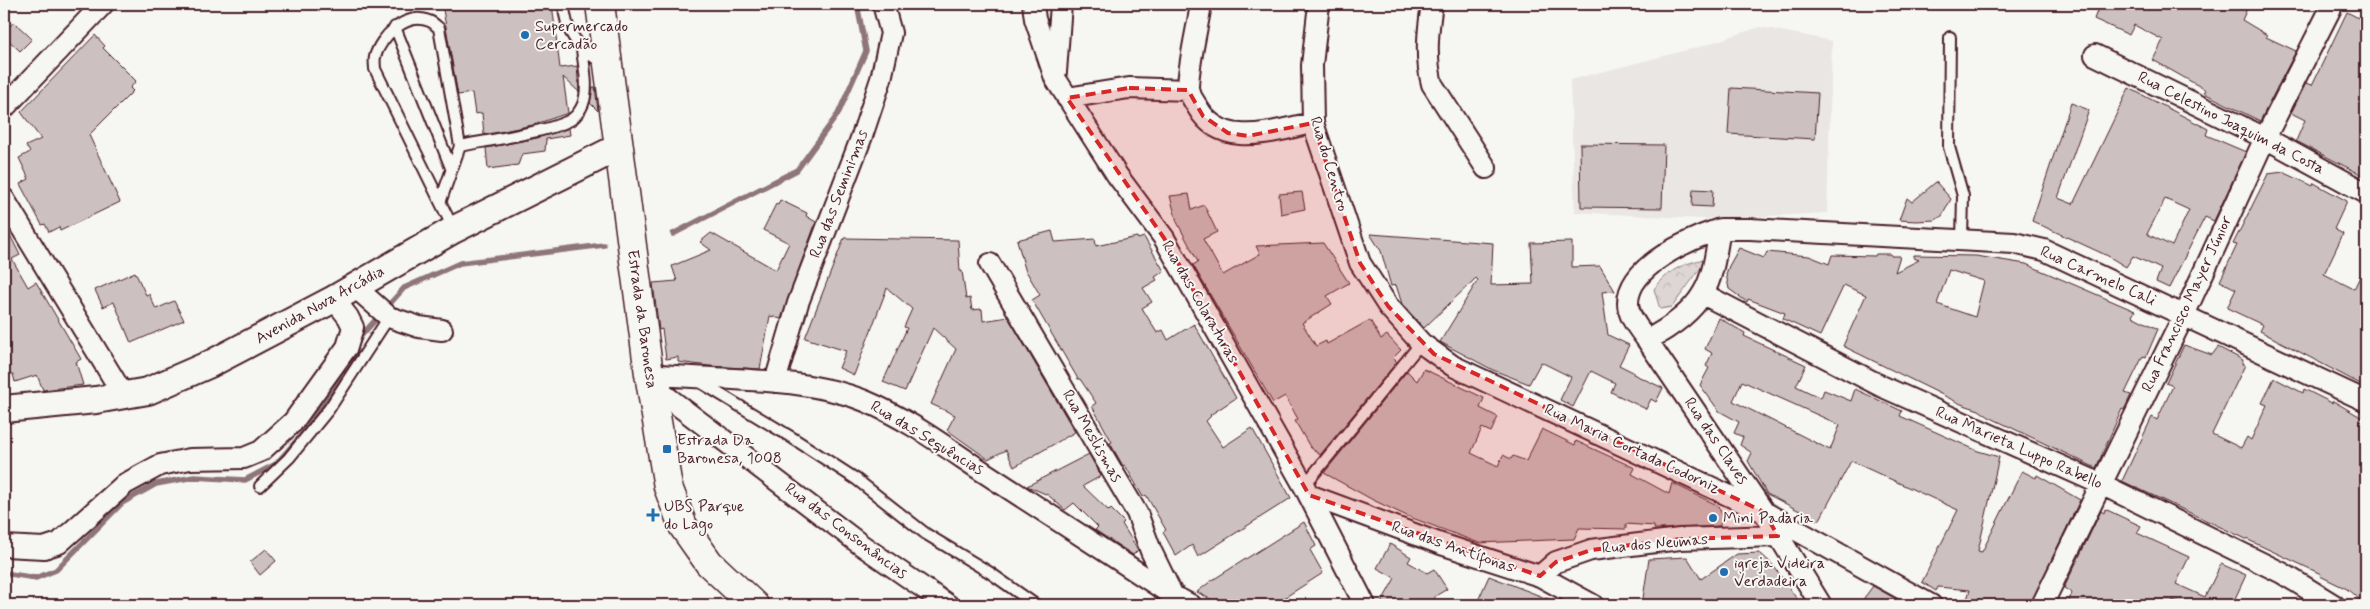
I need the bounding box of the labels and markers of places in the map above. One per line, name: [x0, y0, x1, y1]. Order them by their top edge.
place label: Supermercado Cercadão: [535, 16, 628, 55]
marker: Supermercado Cercadão: [519, 29, 531, 41]
place label: Estrada Da Baronesa, 1008: [677, 430, 782, 469]
marker: Estrada Da Baronesa, 1008: [661, 443, 673, 455]
place label: UBS Parque do Lago: [664, 496, 745, 536]
marker: UBS Parque do Lago: [646, 508, 660, 522]
place label: Mini Padaria: [1723, 508, 1813, 529]
marker: Mini Padaria: [1707, 512, 1719, 524]
place label: igreja Videira Verdadeira: [1734, 553, 1825, 592]
marker: igreja Videira Verdadeira: [1718, 566, 1730, 578]

